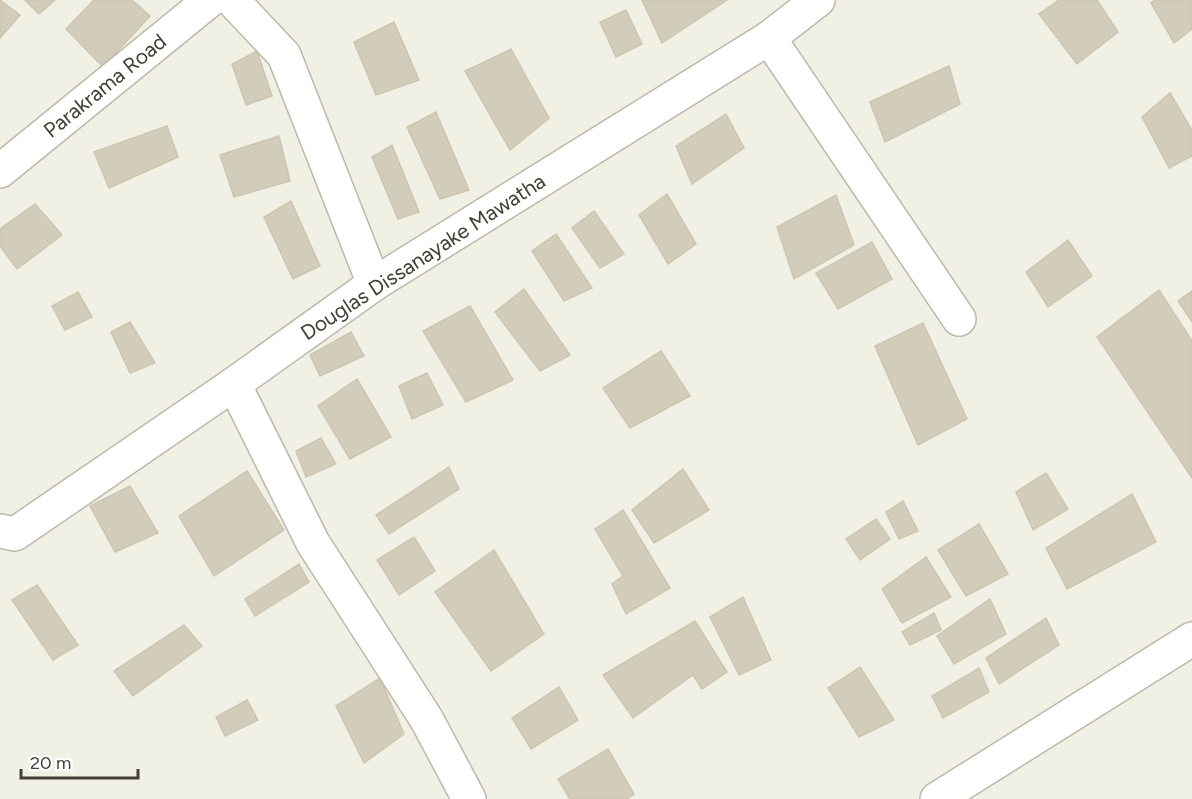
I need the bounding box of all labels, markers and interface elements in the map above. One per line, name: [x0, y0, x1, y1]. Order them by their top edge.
street label: Parakrama Road: [38, 29, 171, 143]
street label: Douglas Dissanayake Mawatha: [296, 168, 550, 345]
scale bar: [21, 742, 138, 780]
text: 20 m: [30, 752, 71, 774]

